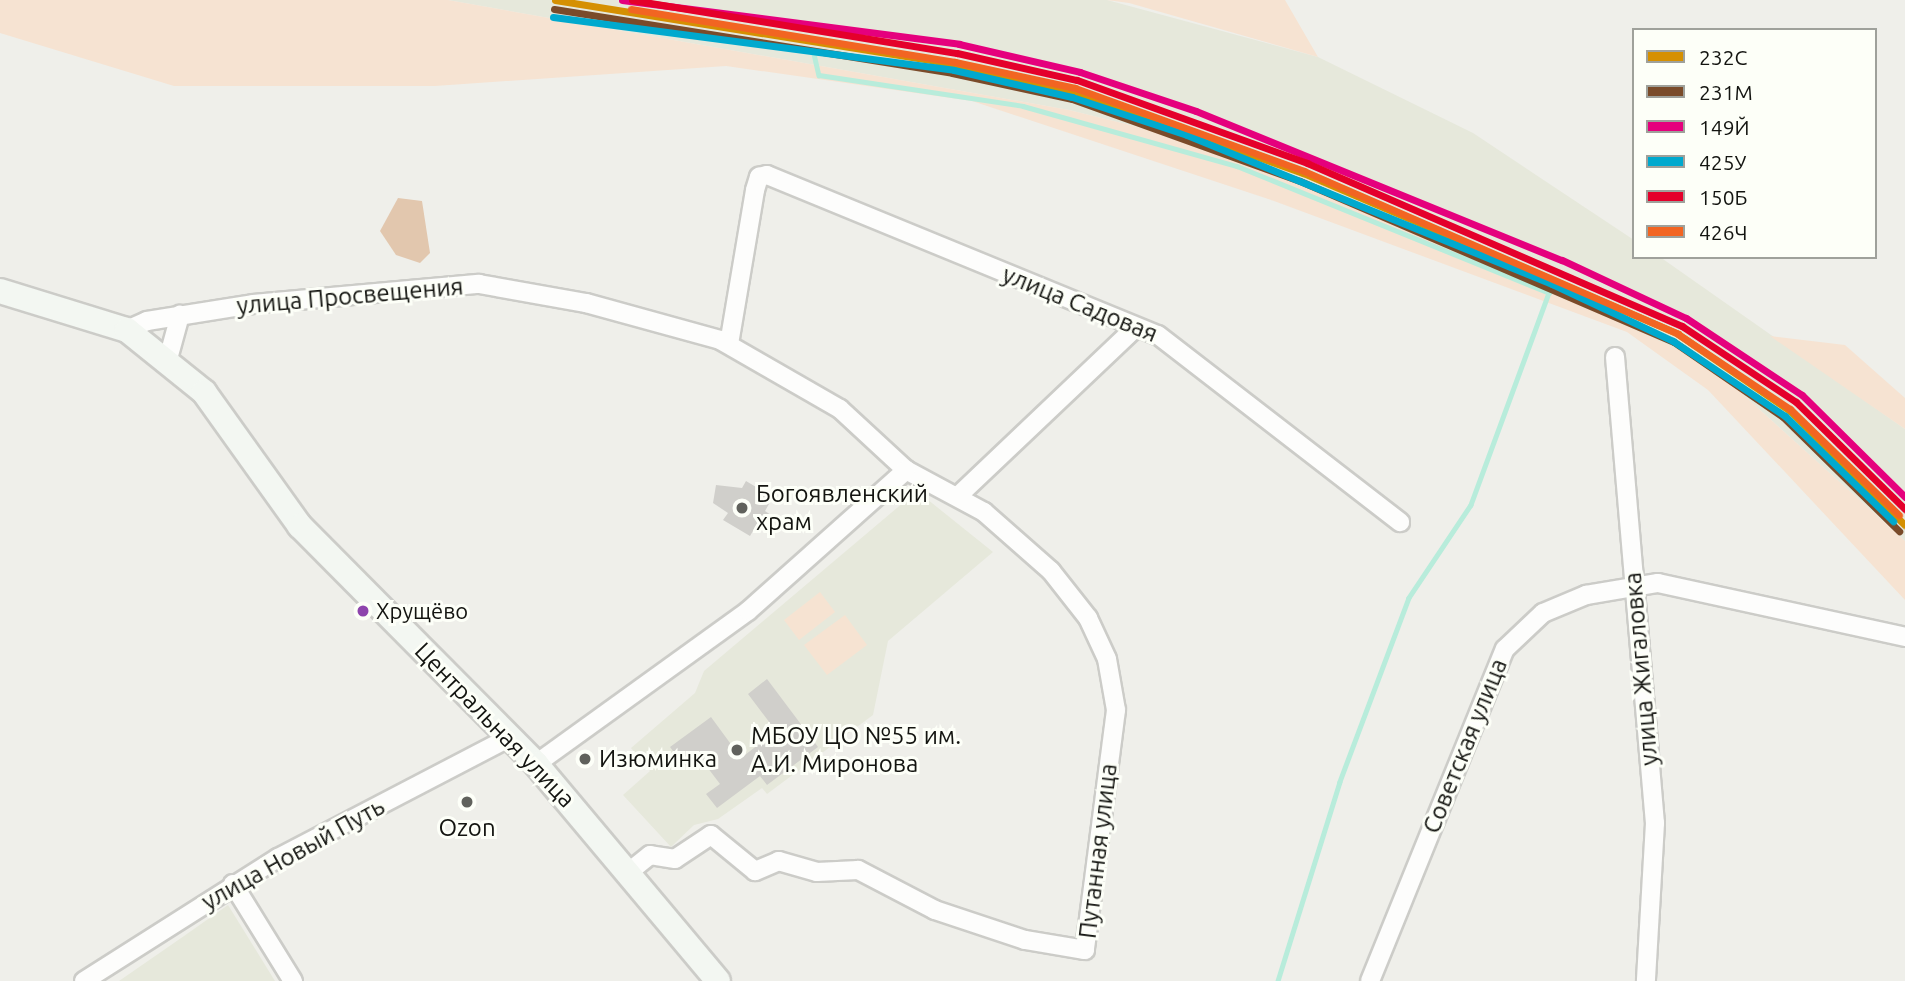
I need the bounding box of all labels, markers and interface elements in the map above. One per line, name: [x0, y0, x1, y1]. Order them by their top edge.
legend: [1632, 28, 1877, 259]
text: 232C: [1699, 45, 1747, 69]
text: 231М: [1699, 80, 1753, 104]
text: 149Й: [1699, 115, 1750, 139]
text: 425У: [1699, 150, 1746, 174]
text: 150Б: [1699, 185, 1747, 209]
text: 426Ч: [1699, 220, 1748, 244]
street label: улица Садовая: [998, 260, 1162, 348]
street label: улица Просвещения: [235, 272, 465, 320]
place label: Богоявленский храм: [756, 480, 928, 536]
marker: Богоявленский храм: [734, 500, 750, 516]
street label: улица Жигаловка: [1618, 571, 1664, 767]
place label: Хрущёво: [376, 598, 468, 624]
marker: Хрущёво: [356, 604, 370, 618]
street label: Центральная улица: [409, 637, 581, 813]
street label: Советская улица: [1417, 654, 1513, 838]
place label: МБОУ ЦО №55 им. А.И. Миронова: [751, 722, 961, 778]
marker: МБОУ ЦО №55 им. А.И. Миронова: [729, 742, 745, 758]
place label: Изюминка: [599, 745, 717, 773]
marker: Изюминка: [577, 751, 593, 767]
street label: Путанная улица: [1073, 762, 1123, 940]
street label: улица Новый Путь: [197, 792, 389, 916]
marker: Ozon: [459, 794, 475, 810]
place label: Ozon: [438, 814, 496, 842]

